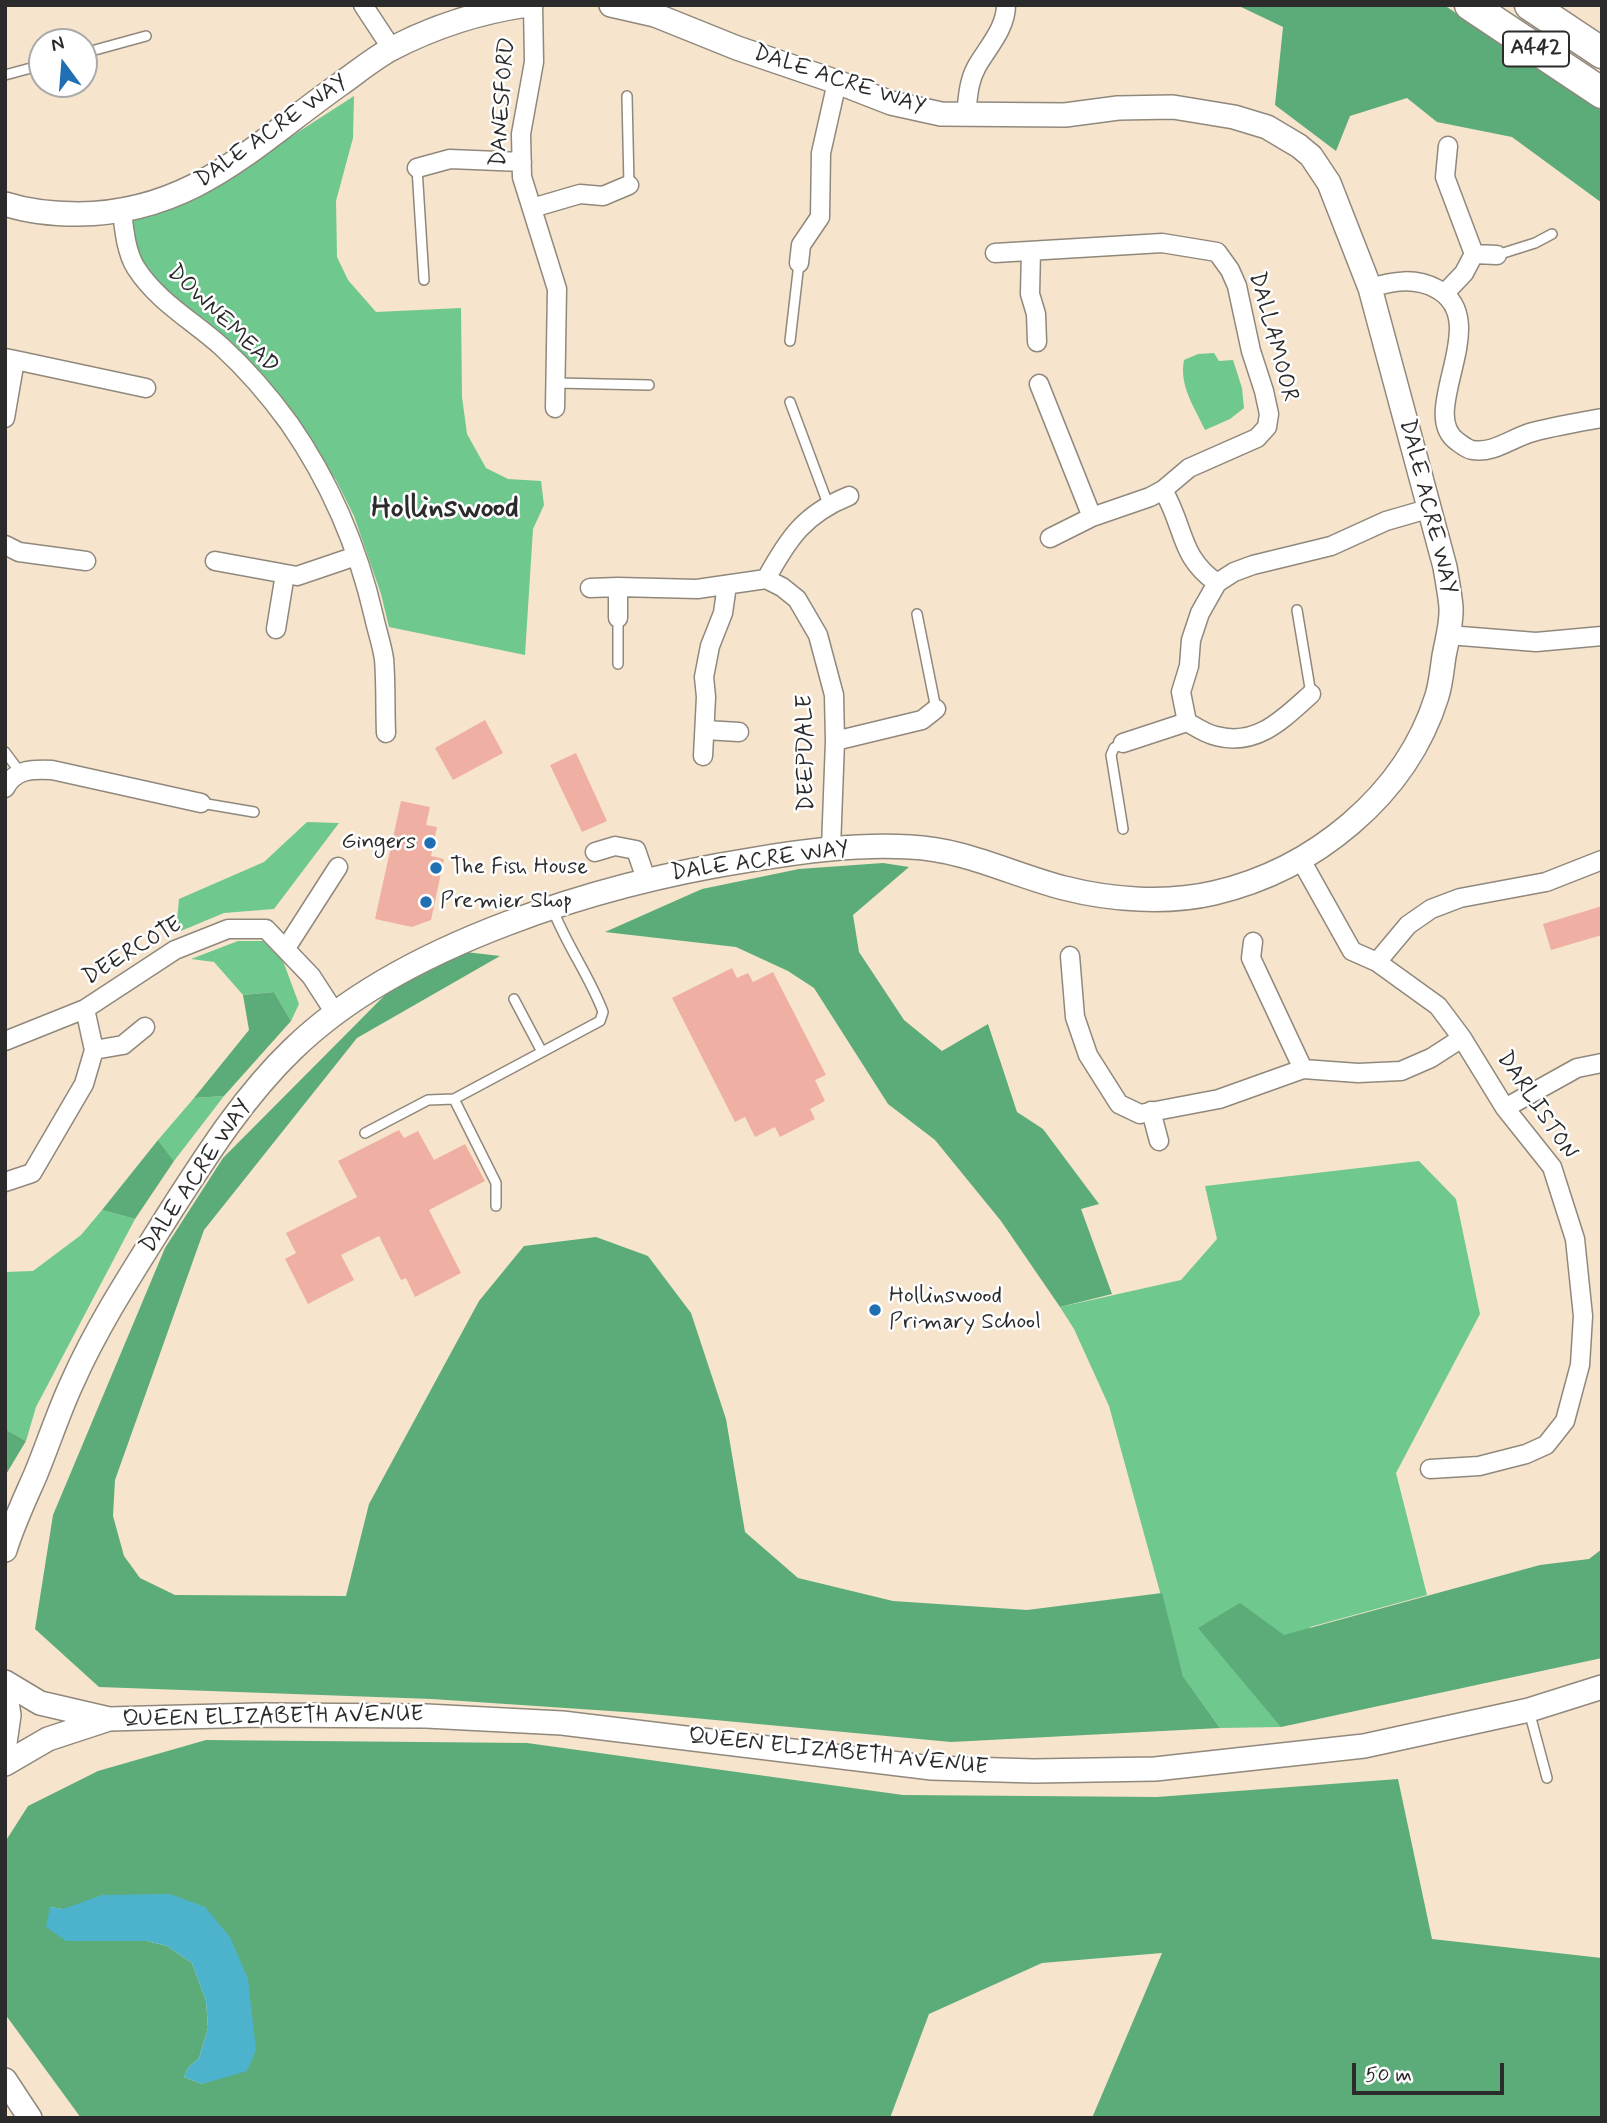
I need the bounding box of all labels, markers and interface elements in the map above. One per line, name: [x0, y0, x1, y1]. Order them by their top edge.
north arrow: [28, 28, 98, 98]
text: N: [48, 30, 67, 58]
road number: A442: [1503, 32, 1569, 66]
street label: DANESFORD: [486, 36, 522, 168]
street label: DALE ACRE WAY: [749, 40, 929, 122]
street label: DALE ACRE WAY: [191, 69, 353, 195]
street label: DOWNEMEAD: [160, 260, 284, 380]
street label: DALLAMOOR: [1241, 269, 1303, 405]
street label: DALE ACRE WAY: [1392, 417, 1462, 597]
district label: Hollinswood: [371, 492, 519, 528]
street label: DEEPDALE: [792, 694, 822, 812]
place label: Gingers: [341, 829, 416, 857]
marker: Gingers: [422, 835, 438, 851]
street label: DALE ACRE WAY: [669, 836, 851, 888]
place label: The Fish House: [450, 854, 588, 882]
marker: The Fish House: [428, 860, 444, 876]
place label: Premier Shop: [440, 888, 572, 916]
marker: Premier Shop: [418, 894, 434, 910]
street label: DEERCOTE: [78, 912, 188, 992]
street label: DARLISTON: [1490, 1047, 1582, 1165]
street label: DALE ACRE WAY: [135, 1095, 259, 1259]
place label: Hollinswood Primary School: [889, 1283, 1041, 1337]
marker: Hollinswood Primary School: [867, 1302, 883, 1318]
street label: QUEEN ELIZABETH AVENUE: [122, 1702, 424, 1734]
street label: QUEEN ELIZABETH AVENUE: [687, 1724, 989, 1782]
scale bar: [1355, 2050, 1507, 2094]
text: 50 m: [1365, 2061, 1412, 2089]

